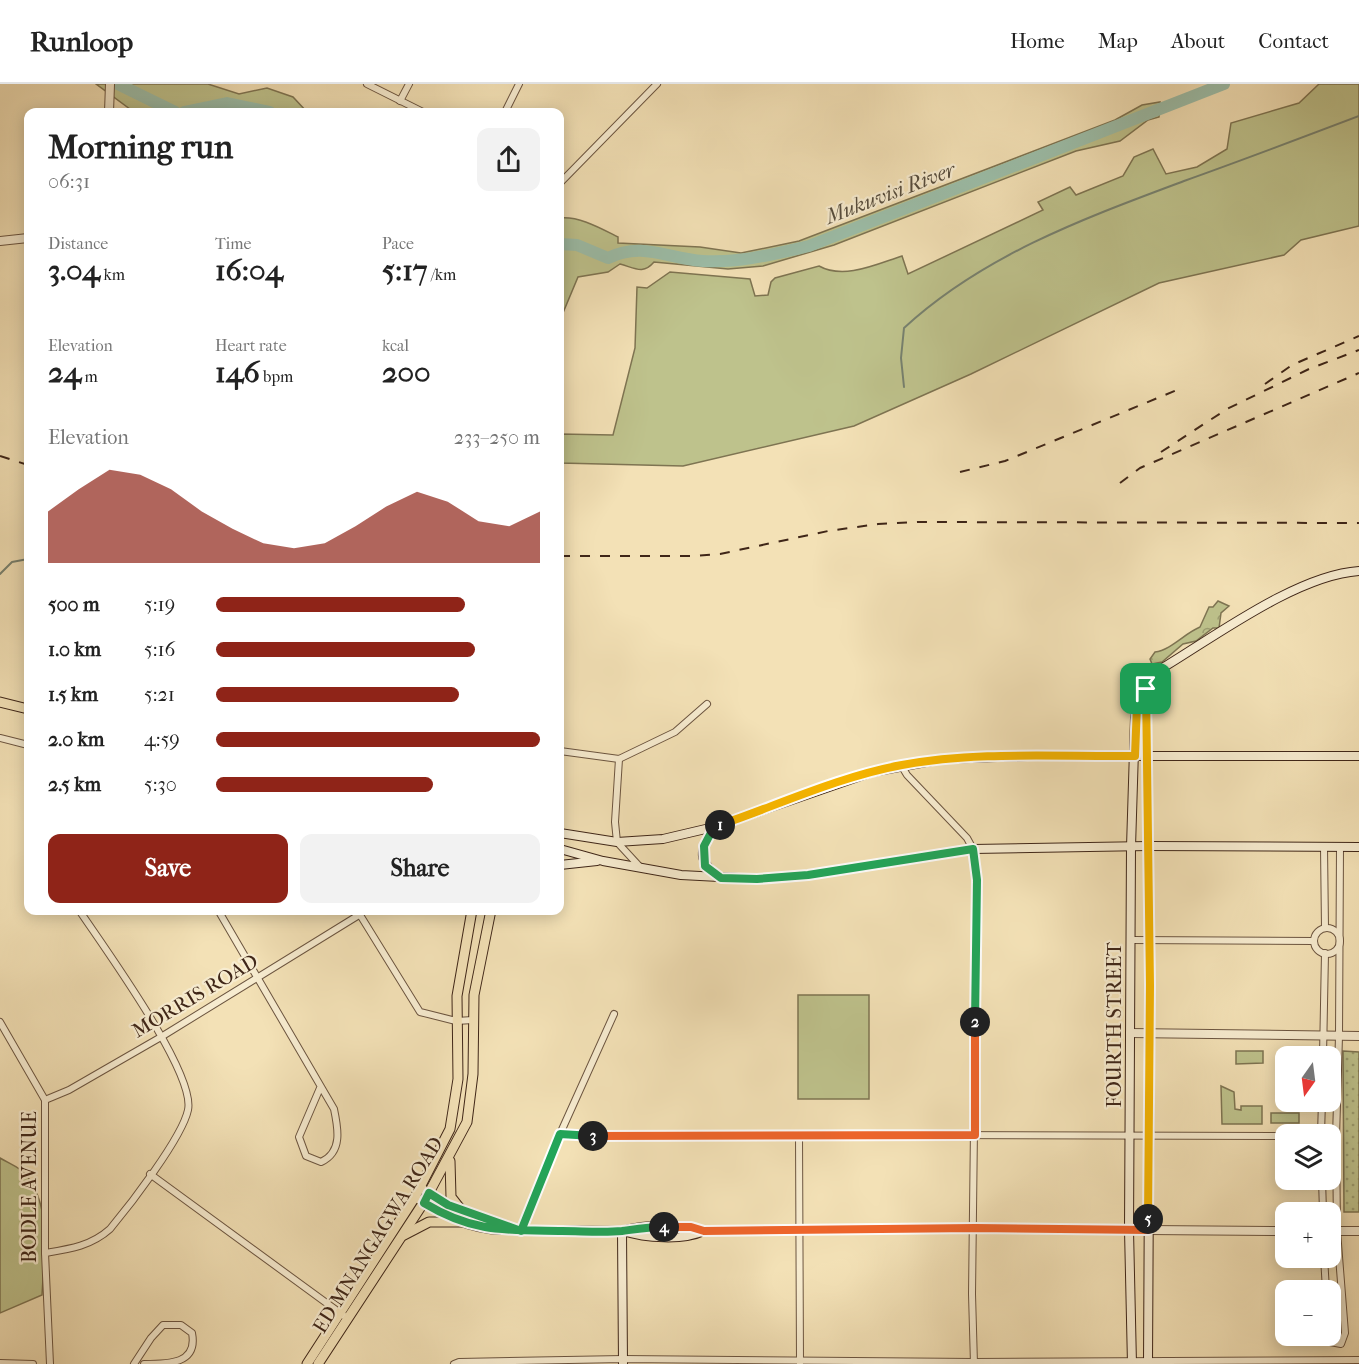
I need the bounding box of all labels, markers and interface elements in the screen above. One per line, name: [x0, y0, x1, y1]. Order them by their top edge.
text: Runloop: [30, 25, 133, 58]
text: Home: [1010, 29, 1065, 53]
text: Map: [1098, 29, 1138, 53]
text: About: [1171, 29, 1225, 53]
text: Contact: [1258, 29, 1329, 53]
text: Morning run: [48, 128, 233, 167]
button: share: [477, 128, 540, 191]
water label: Mukuvisi River: [820, 157, 960, 229]
text: 06:31: [48, 170, 90, 193]
text: Distance: [48, 234, 108, 253]
text: Time: [215, 234, 251, 253]
text: Pace: [382, 234, 414, 253]
text: 3.04: [48, 253, 100, 288]
text: 16:04: [215, 253, 283, 288]
text: 5:17: [382, 253, 427, 288]
text: km: [100, 265, 125, 284]
text: /km: [427, 265, 456, 284]
text: Elevation: [48, 336, 113, 355]
text: Heart rate: [215, 336, 287, 355]
text: kcal: [382, 336, 409, 355]
text: 24: [48, 355, 81, 390]
text: 146: [215, 355, 260, 390]
text: 200: [382, 355, 431, 390]
text: m: [81, 367, 98, 386]
text: bpm: [260, 367, 293, 386]
text: Elevation: [48, 426, 129, 449]
text: 233–250 m: [454, 426, 540, 449]
text: 500 m: [48, 593, 100, 616]
text: 5:19: [144, 593, 175, 616]
text: 1.0 km: [48, 638, 101, 661]
text: 5:16: [144, 638, 175, 661]
pin: [1120, 663, 1171, 714]
icon: arrive: [1129, 672, 1162, 705]
text: 1.5 km: [48, 683, 98, 706]
text: 5:21: [144, 683, 175, 706]
text: 2.0 km: [48, 728, 104, 751]
text: 4:59: [144, 728, 180, 751]
text: 2.5 km: [48, 773, 101, 796]
text: 5:30: [144, 773, 177, 796]
pin: 1: [705, 810, 735, 840]
text: 1: [717, 815, 723, 834]
button: Save: [48, 834, 288, 903]
button: Share: [300, 834, 540, 903]
street label: FOURTH STREET: [1103, 942, 1126, 1108]
street label: MORRIS ROAD: [128, 949, 262, 1043]
pin: 2: [960, 1007, 990, 1037]
text: 2: [971, 1012, 979, 1031]
north arrow: [1275, 1046, 1341, 1112]
map controls: [1275, 1046, 1341, 1346]
street label: BODLE AVENUE: [18, 1111, 41, 1263]
pin: 3: [578, 1121, 608, 1151]
button: layers: [1275, 1124, 1341, 1190]
text: 3: [590, 1126, 596, 1145]
street label: ED MNANGAGWA ROAD: [308, 1133, 448, 1337]
button: +: [1275, 1202, 1341, 1268]
pin: 5: [1133, 1204, 1163, 1234]
text: 5: [1145, 1209, 1151, 1228]
pin: 4: [649, 1212, 679, 1242]
text: 4: [659, 1217, 669, 1236]
button: −: [1275, 1280, 1341, 1346]

